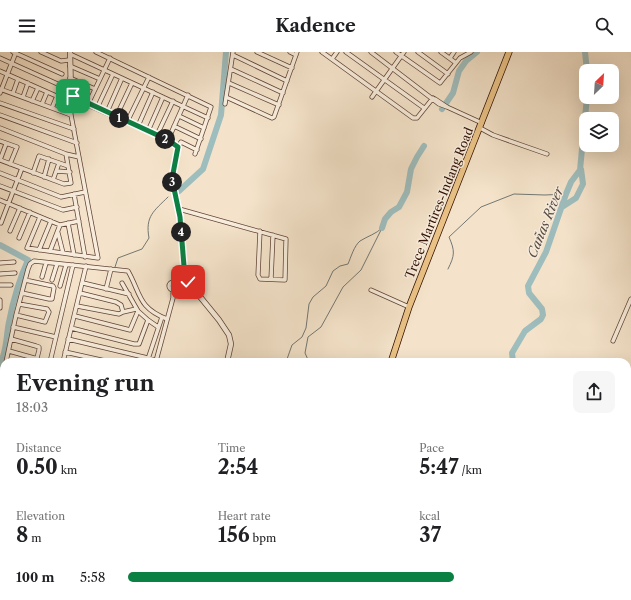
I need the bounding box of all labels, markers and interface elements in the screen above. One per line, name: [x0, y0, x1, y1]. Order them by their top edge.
icon: menu: [16, 15, 38, 37]
text: Kadence: [275, 15, 356, 37]
icon: search: [593, 15, 615, 37]
north arrow: [579, 64, 619, 104]
map controls: [579, 64, 619, 152]
pin: [56, 79, 90, 113]
icon: arrive: [62, 85, 84, 107]
pin: 1: [109, 108, 129, 128]
text: 1: [117, 111, 121, 125]
button: layers: [579, 112, 619, 152]
street label: Trece Martires-Indang Road: [402, 124, 477, 281]
pin: 2: [155, 129, 175, 149]
text: 2: [162, 132, 168, 146]
pin: 3: [162, 172, 182, 192]
text: 3: [169, 175, 175, 189]
water label: Cañas River: [524, 183, 567, 260]
pin: 4: [171, 222, 191, 242]
text: 4: [178, 225, 184, 239]
pin: [171, 265, 205, 299]
icon: check: [177, 271, 199, 293]
text: Evening run: [16, 370, 155, 397]
button: share: [573, 371, 615, 413]
text: 18:03: [16, 399, 48, 415]
text: Distance: [16, 441, 62, 455]
text: Time: [218, 441, 245, 455]
text: Pace: [419, 441, 444, 455]
text: 0.50: [16, 455, 58, 479]
text: 2:54: [218, 455, 258, 479]
text: 5:47: [419, 455, 459, 479]
text: km: [58, 463, 77, 477]
text: /km: [459, 463, 482, 477]
text: Elevation: [16, 509, 65, 523]
text: Heart rate: [218, 509, 271, 523]
text: kcal: [419, 509, 440, 523]
text: 8: [16, 523, 28, 547]
text: 156: [218, 523, 250, 547]
text: 37: [419, 523, 441, 547]
text: m: [28, 531, 42, 545]
text: bpm: [250, 531, 276, 545]
text: 100 m: [16, 569, 55, 585]
text: 5:58: [80, 569, 105, 585]

